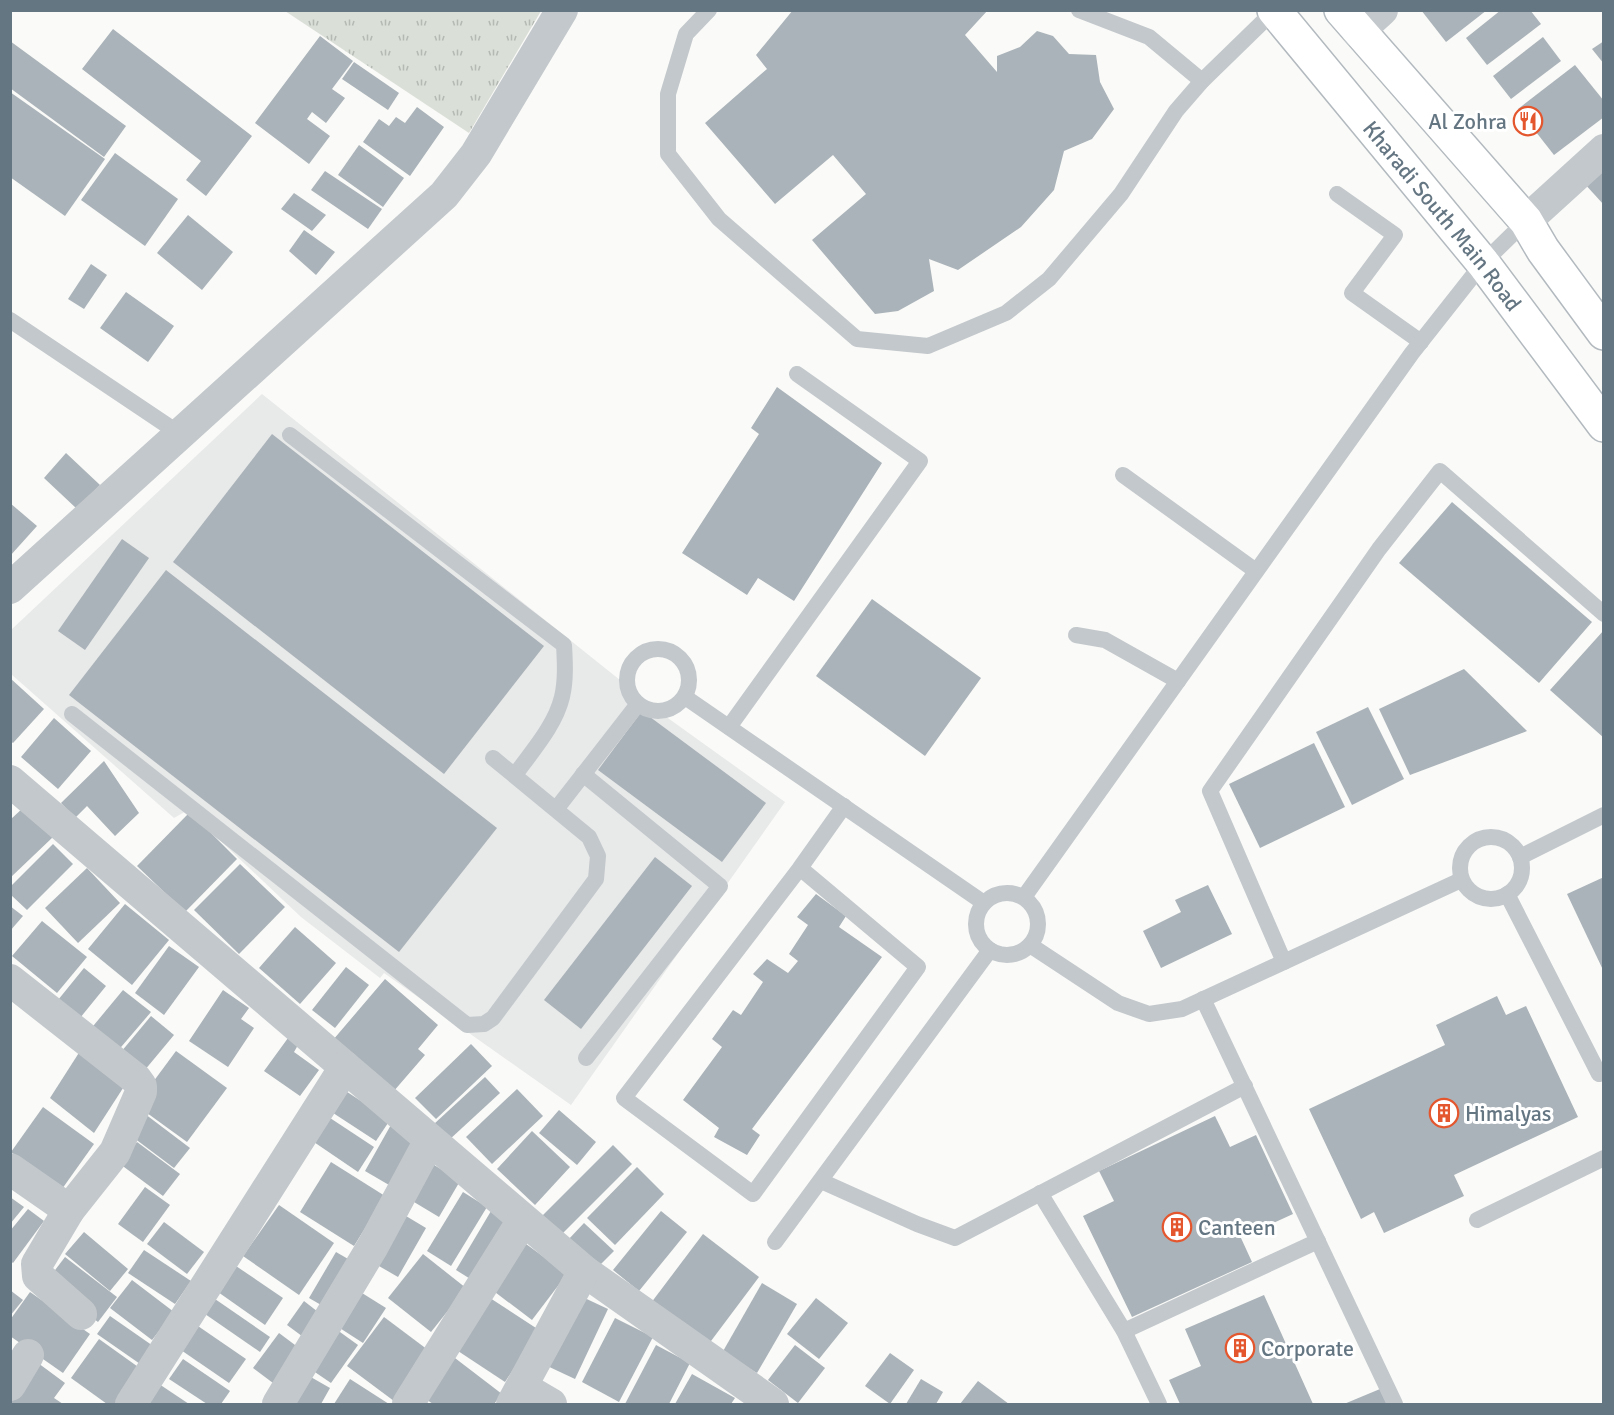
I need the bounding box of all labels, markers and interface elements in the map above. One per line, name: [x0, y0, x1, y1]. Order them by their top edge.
restaurant icon: Al Zohra: [1512, 105, 1544, 137]
place label: Al Zohra: [1428, 108, 1507, 135]
street label: Kharadi South Main Road: [1357, 115, 1527, 316]
building icon: Himalyas: [1428, 1097, 1460, 1129]
place label: Himalyas: [1465, 1100, 1551, 1127]
building icon: Canteen: [1161, 1211, 1193, 1243]
place label: Canteen: [1198, 1214, 1276, 1241]
building icon: Corporate: [1224, 1332, 1256, 1364]
place label: Corporate: [1261, 1335, 1354, 1362]

